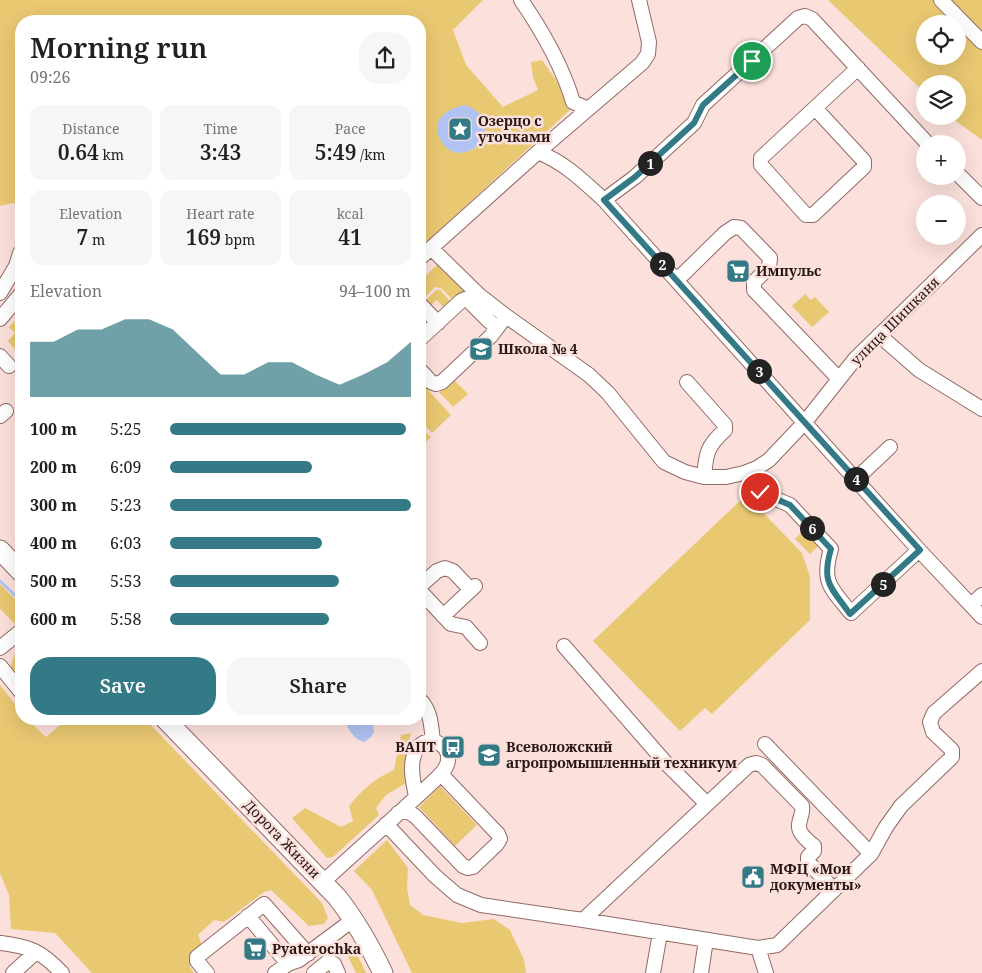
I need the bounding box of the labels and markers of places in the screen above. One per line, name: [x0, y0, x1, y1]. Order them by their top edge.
pin: [731, 40, 773, 82]
place label: Озерцо с уточками: [478, 111, 551, 146]
place icon: Озерцо с уточками: [447, 116, 473, 142]
pin: 1: [638, 150, 662, 176]
pin: 2: [650, 252, 674, 276]
supermarket icon: Импульс: [725, 258, 751, 284]
place label: Импульс: [756, 261, 821, 280]
school or university icon: Школа № 4: [468, 336, 494, 362]
place label: Школа № 4: [498, 339, 578, 358]
pin: 3: [746, 358, 772, 384]
pin: 4: [844, 466, 868, 492]
pin: [739, 471, 781, 513]
pin: 6: [800, 516, 824, 540]
pin: 5: [870, 572, 896, 596]
bus stop icon: ВАПТ: [440, 734, 466, 760]
place label: ВАПТ: [395, 737, 437, 756]
place label: Всеволожский агропромышленный техникум: [506, 737, 737, 772]
school or university icon: Всеволожский агропромышленный техникум: [476, 742, 502, 768]
place label: МФЦ «Мои документы»: [770, 859, 861, 894]
public building icon: МФЦ «Мои документы»: [740, 864, 766, 890]
supermarket icon: Pyaterochka: [242, 936, 268, 962]
place label: Pyaterochka: [272, 939, 361, 958]

